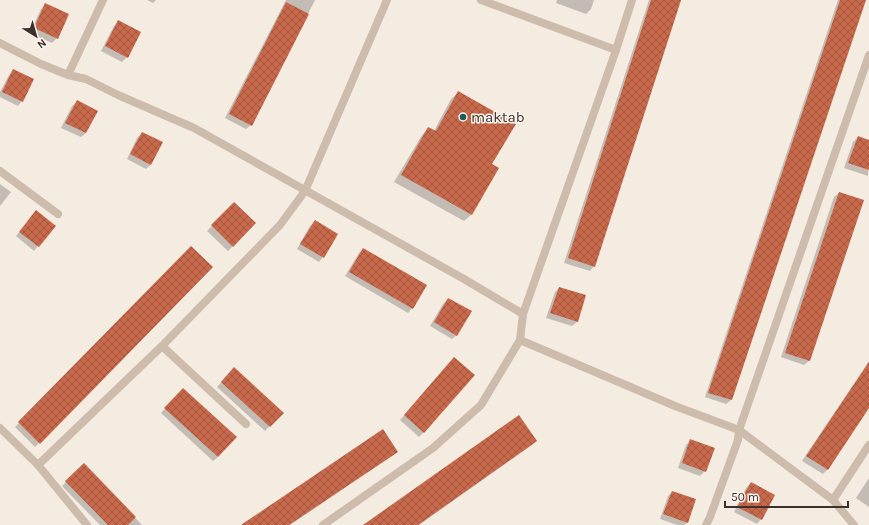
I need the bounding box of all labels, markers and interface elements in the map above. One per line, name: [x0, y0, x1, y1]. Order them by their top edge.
north arrow: [16, 16, 56, 56]
text: N: [35, 36, 49, 51]
place label: maktab: [471, 108, 525, 126]
marker: maktab: [458, 112, 468, 122]
scale bar: [725, 483, 848, 509]
text: 50 m: [731, 490, 759, 504]

